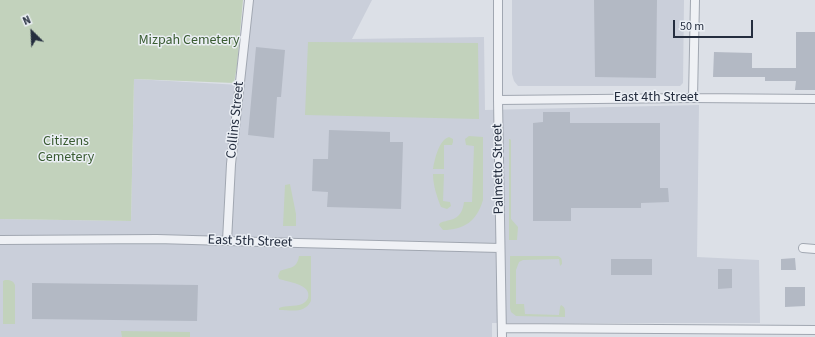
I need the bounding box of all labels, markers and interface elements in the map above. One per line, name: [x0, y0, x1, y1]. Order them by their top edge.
north arrow: [12, 12, 52, 52]
text: N: [21, 12, 33, 29]
scale bar: [675, 12, 755, 38]
text: 50 m: [680, 18, 704, 35]
park label: Mizpah Cemetery: [138, 33, 240, 49]
street label: Collins Street: [224, 81, 248, 159]
street label: East 4th Street: [614, 90, 698, 106]
street label: Palmetto Street: [490, 123, 508, 215]
park label: Citizens Cemetery: [38, 134, 94, 166]
street label: East 5th Street: [207, 232, 293, 252]

